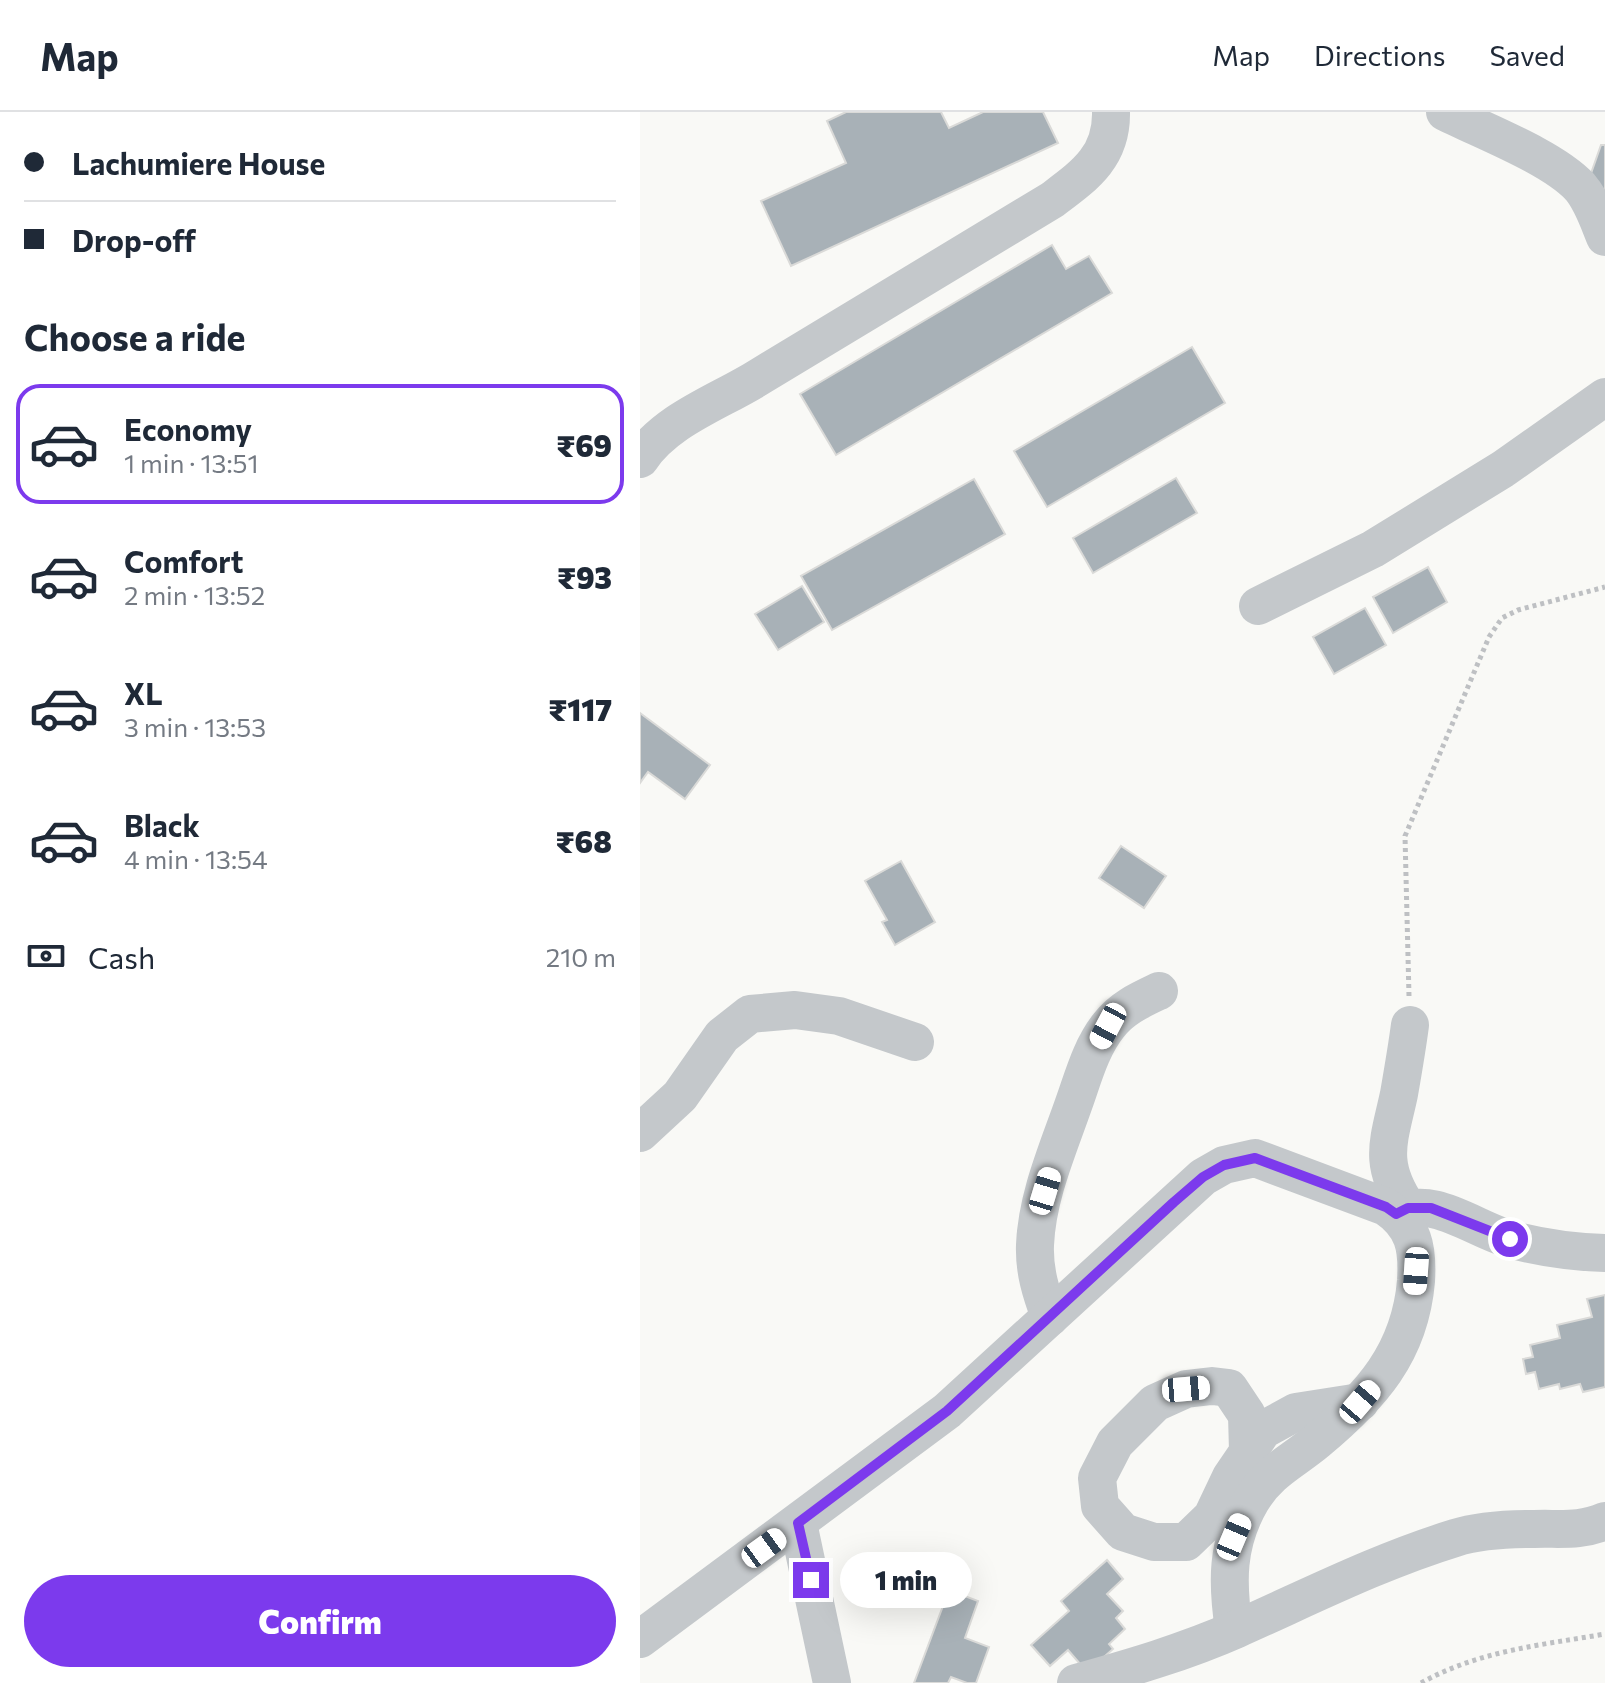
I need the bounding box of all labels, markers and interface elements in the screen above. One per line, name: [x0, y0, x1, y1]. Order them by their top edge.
text: Map: [40, 32, 119, 79]
text: Map: [1212, 38, 1270, 72]
text: Directions: [1314, 38, 1445, 72]
text: Saved: [1489, 38, 1565, 72]
text: Lachumiere House: [72, 144, 325, 181]
text: Drop-off: [72, 221, 196, 258]
text: Choose a ride: [24, 314, 245, 358]
icon: car: [28, 408, 100, 480]
text: Economy: [124, 410, 252, 447]
text: ₹69: [556, 426, 612, 463]
text: 1 min · 13:51: [124, 447, 259, 478]
icon: car: [28, 540, 100, 612]
text: Comfort: [124, 542, 243, 579]
text: ₹93: [557, 558, 612, 595]
text: 2 min · 13:52: [124, 579, 265, 610]
icon: car: [28, 672, 100, 744]
text: XL: [124, 674, 163, 711]
text: ₹117: [548, 690, 612, 727]
text: 3 min · 13:53: [124, 711, 266, 742]
icon: car: [28, 804, 100, 876]
text: Black: [124, 806, 200, 843]
text: ₹68: [556, 822, 612, 859]
text: 4 min · 13:54: [124, 843, 268, 874]
icon: cash: [24, 934, 68, 978]
text: Cash: [88, 938, 155, 975]
text: 210 m: [546, 941, 616, 972]
car: [1086, 999, 1130, 1053]
car: [1027, 1165, 1063, 1217]
route start: [1492, 1221, 1528, 1257]
car: [1402, 1246, 1430, 1296]
car: [1161, 1375, 1211, 1403]
car: [1335, 1376, 1385, 1428]
car: [1214, 1510, 1254, 1564]
car: [738, 1524, 790, 1572]
callout: 1 min: [839, 1552, 971, 1608]
route end: [793, 1562, 829, 1598]
text: 1 min: [875, 1564, 937, 1595]
button: Confirm: [24, 1575, 616, 1667]

